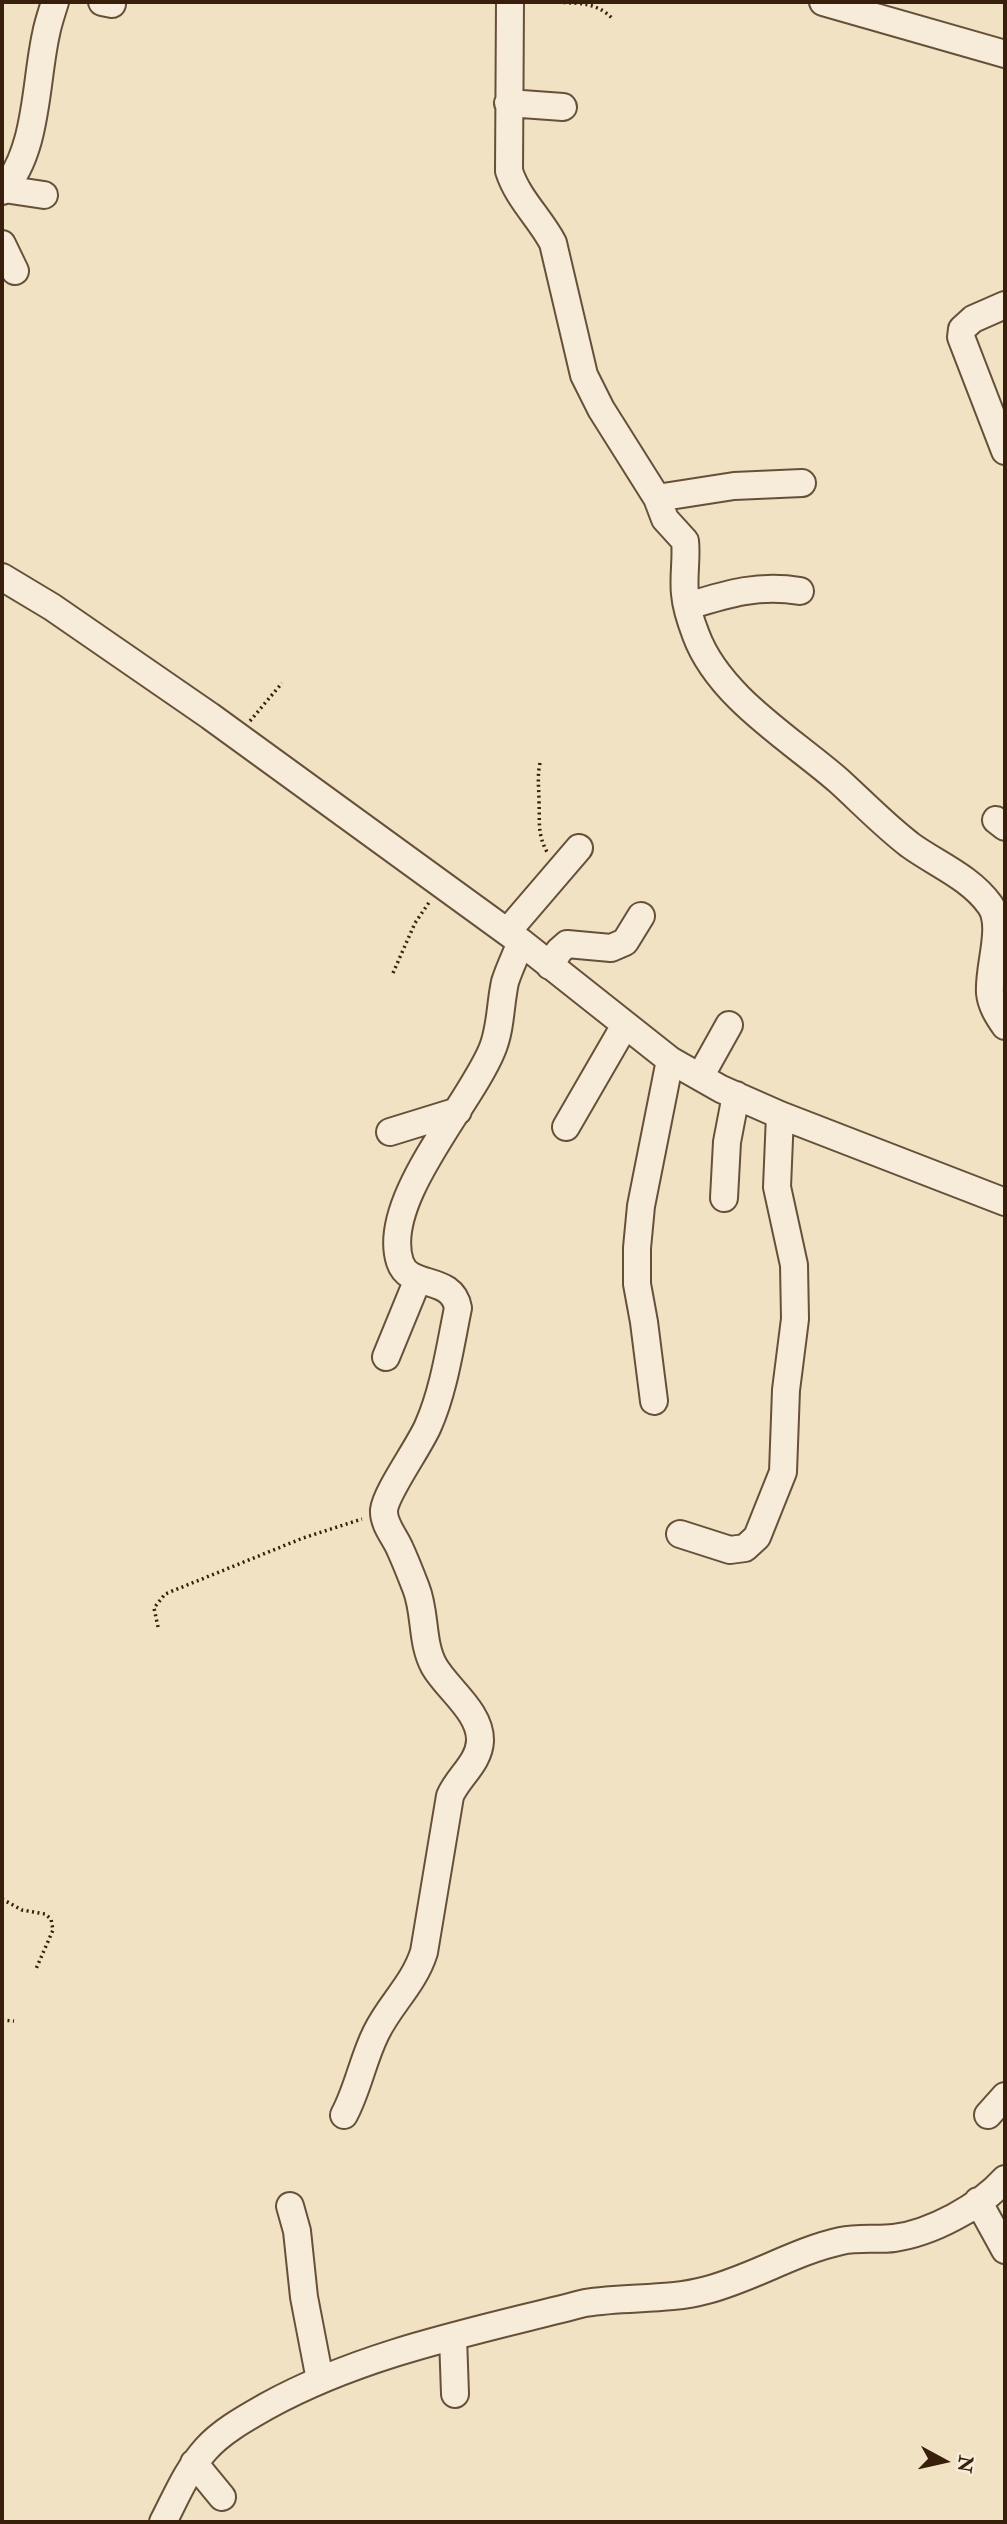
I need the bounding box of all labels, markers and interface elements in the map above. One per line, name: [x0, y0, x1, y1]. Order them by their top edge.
north arrow: [909, 2426, 979, 2496]
text: N: [952, 2454, 978, 2474]

